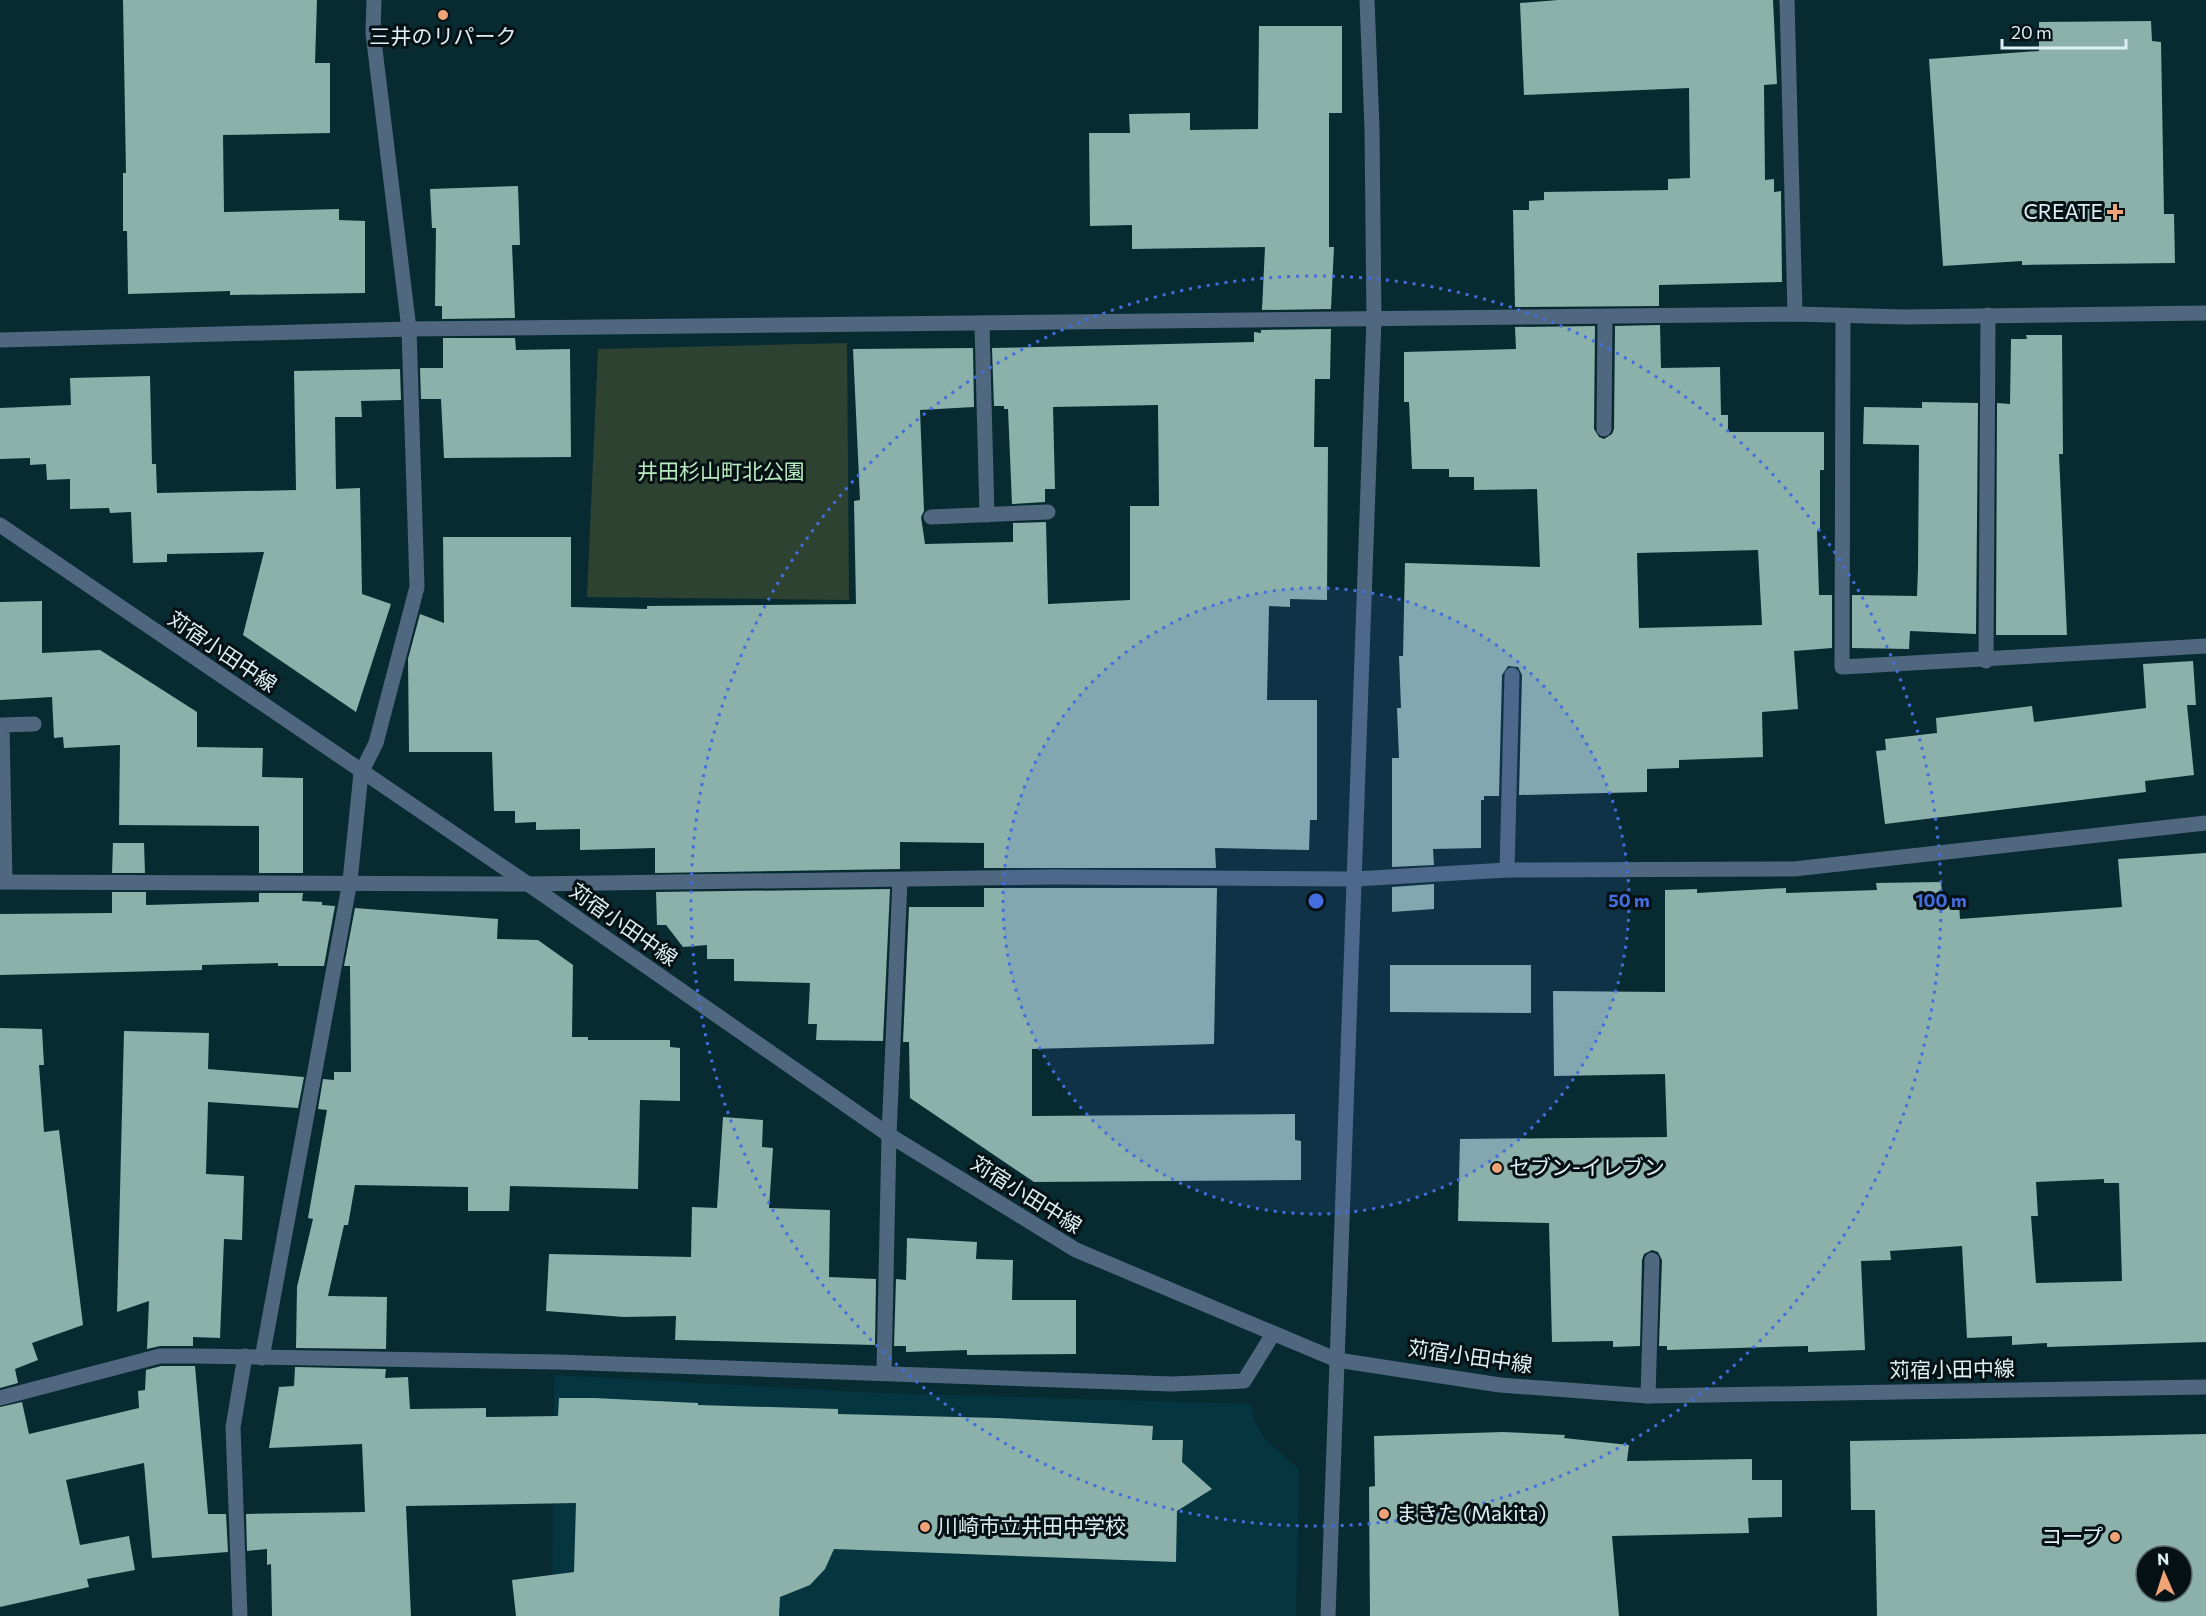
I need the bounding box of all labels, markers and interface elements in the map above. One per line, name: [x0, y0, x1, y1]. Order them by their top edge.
marker: 三井のリパーク: [436, 8, 450, 22]
scale bar: [2002, 12, 2126, 50]
text: 20 m: [2011, 21, 2052, 43]
place label: 三井のリパーク: [370, 23, 517, 48]
place label: CREATE: [2023, 198, 2103, 223]
marker: CREATE: [2108, 205, 2122, 219]
park label: 井田杉山町北公園: [637, 458, 805, 483]
street label: 苅宿小田中線: [164, 605, 282, 696]
street label: 苅宿小田中線: [565, 877, 683, 970]
text: 50 m: [1608, 889, 1650, 911]
text: 100 m: [1915, 889, 1967, 911]
centre of rings: [1306, 891, 1326, 911]
street label: 苅宿小田中線: [967, 1150, 1087, 1238]
place label: セブン-イレブン: [1509, 1154, 1665, 1179]
marker: セブン-イレブン: [1490, 1161, 1504, 1175]
street label: 苅宿小田中線: [1406, 1334, 1534, 1377]
street label: 苅宿小田中線: [1889, 1355, 2015, 1382]
place label: まきた (Makita): [1396, 1500, 1546, 1525]
marker: まきた (Makita): [1377, 1507, 1391, 1521]
place label: 川崎市立井田中学校: [937, 1513, 1126, 1538]
marker: 川崎市立井田中学校: [918, 1520, 932, 1534]
place label: コープ: [2041, 1523, 2103, 1548]
marker: コープ: [2108, 1530, 2122, 1544]
north arrow: [2134, 1544, 2194, 1604]
text: N: [2157, 1549, 2170, 1568]

